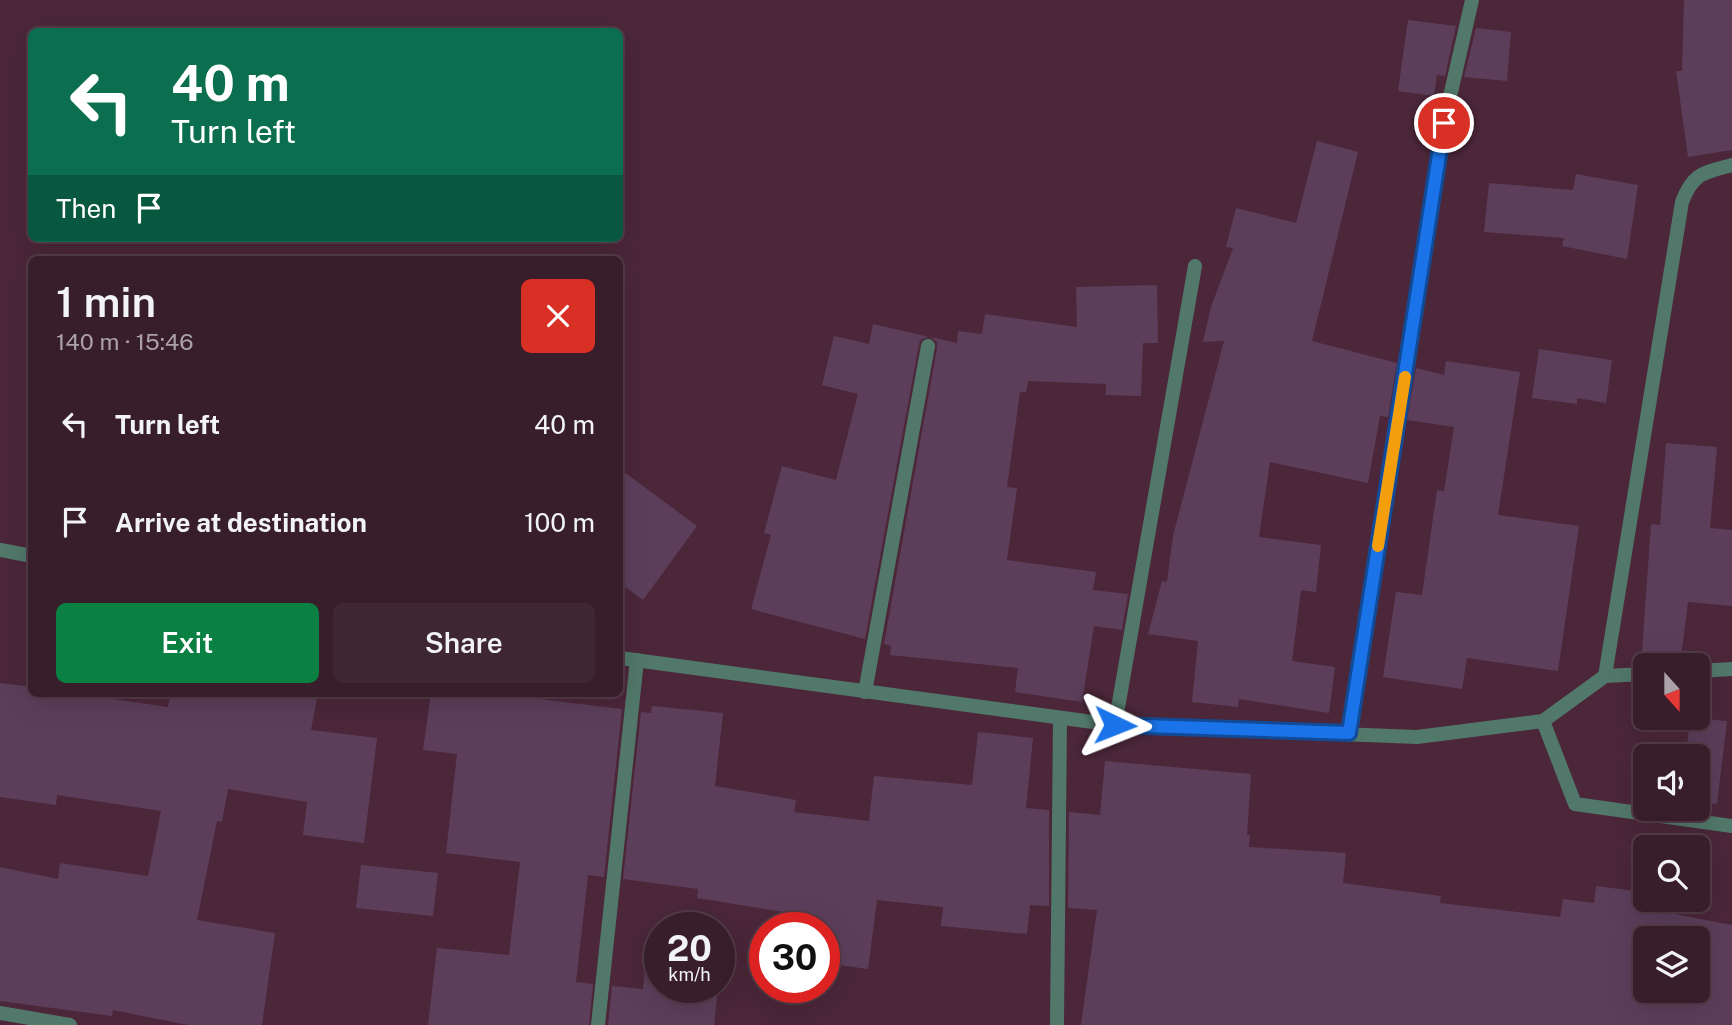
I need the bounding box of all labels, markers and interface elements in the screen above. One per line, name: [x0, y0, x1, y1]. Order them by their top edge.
text: 40 m: [171, 54, 290, 112]
icon: left: [56, 56, 147, 147]
pin: [1414, 93, 1474, 153]
icon: arrive: [1425, 104, 1463, 142]
text: Turn left: [171, 113, 296, 150]
icon: arrive: [130, 189, 168, 227]
text: Then: [56, 193, 116, 224]
text: 1 min: [56, 277, 156, 326]
button: close: [521, 279, 595, 353]
text: 140 m · 15:46: [56, 328, 194, 355]
icon: left: [56, 405, 94, 443]
text: Turn left: [115, 409, 220, 440]
text: 40 m: [534, 409, 595, 440]
icon: arrive: [56, 503, 94, 541]
text: Arrive at destination: [115, 507, 367, 538]
text: 100 m: [524, 507, 595, 538]
button: Exit: [56, 603, 319, 683]
button: Share: [333, 603, 595, 683]
north arrow: [1633, 653, 1710, 730]
map controls: [1633, 653, 1710, 1003]
position arrow: [1078, 688, 1152, 762]
button: sound: [1633, 744, 1710, 821]
button: search: [1633, 835, 1710, 912]
speed limit sign: 30: [749, 912, 840, 1003]
button: layers: [1633, 926, 1710, 1003]
text: 20: [667, 928, 712, 969]
text: km/h: [668, 964, 711, 985]

